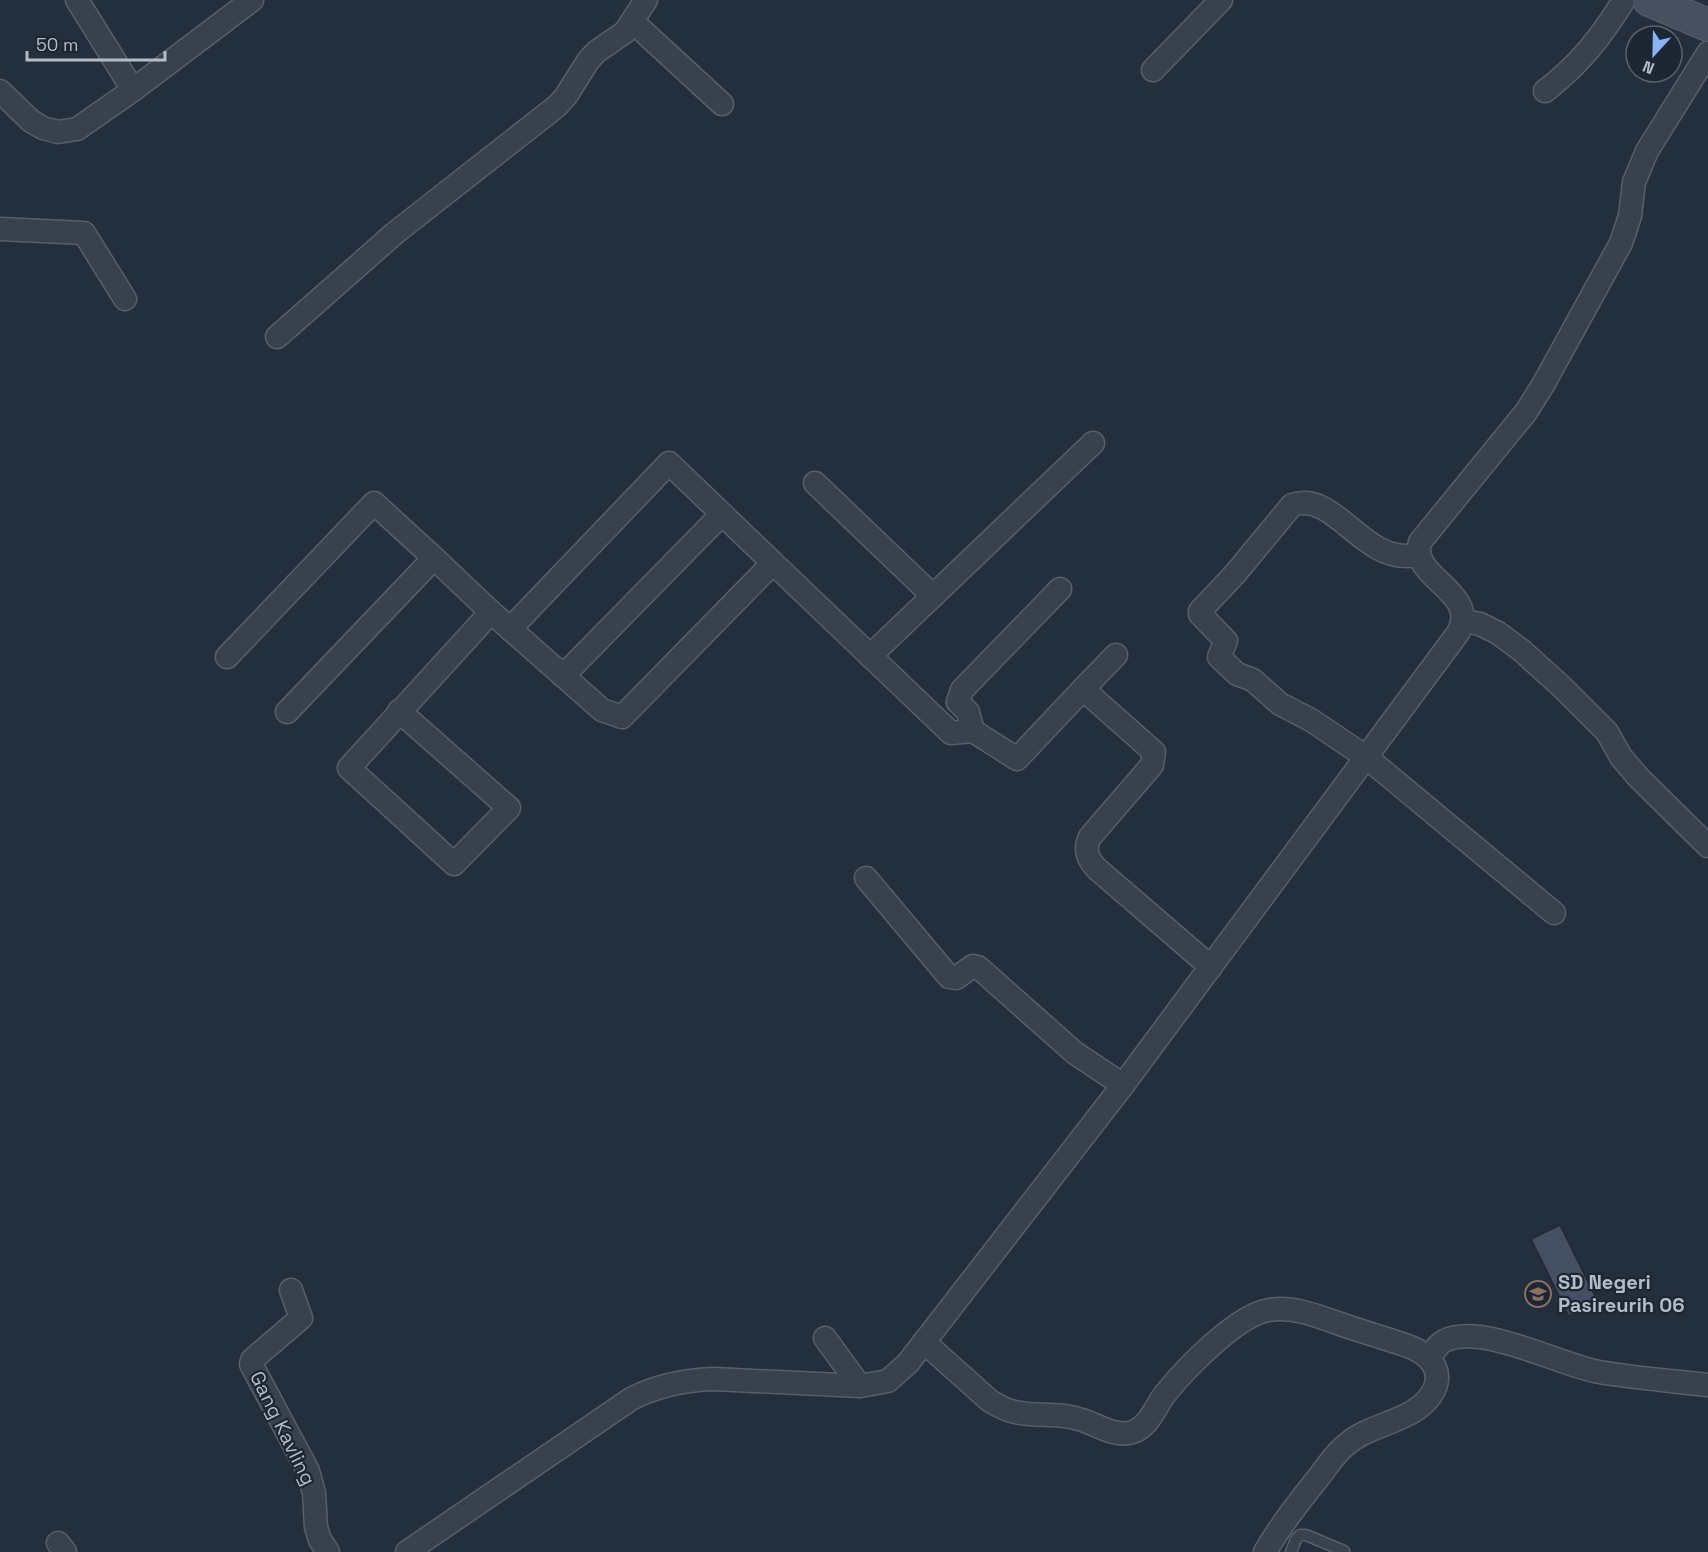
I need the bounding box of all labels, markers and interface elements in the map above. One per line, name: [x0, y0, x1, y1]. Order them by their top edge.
scale bar: [27, 24, 165, 62]
north arrow: [1624, 24, 1684, 84]
text: 50 m: [36, 33, 78, 56]
text: N: [1640, 56, 1657, 79]
place label: SD Negeri Pasireurih 06: [1558, 1269, 1685, 1318]
school or university icon: SD Negeri Pasireurih 06: [1523, 1279, 1553, 1309]
street label: Gang Kavling: [244, 1367, 322, 1489]

